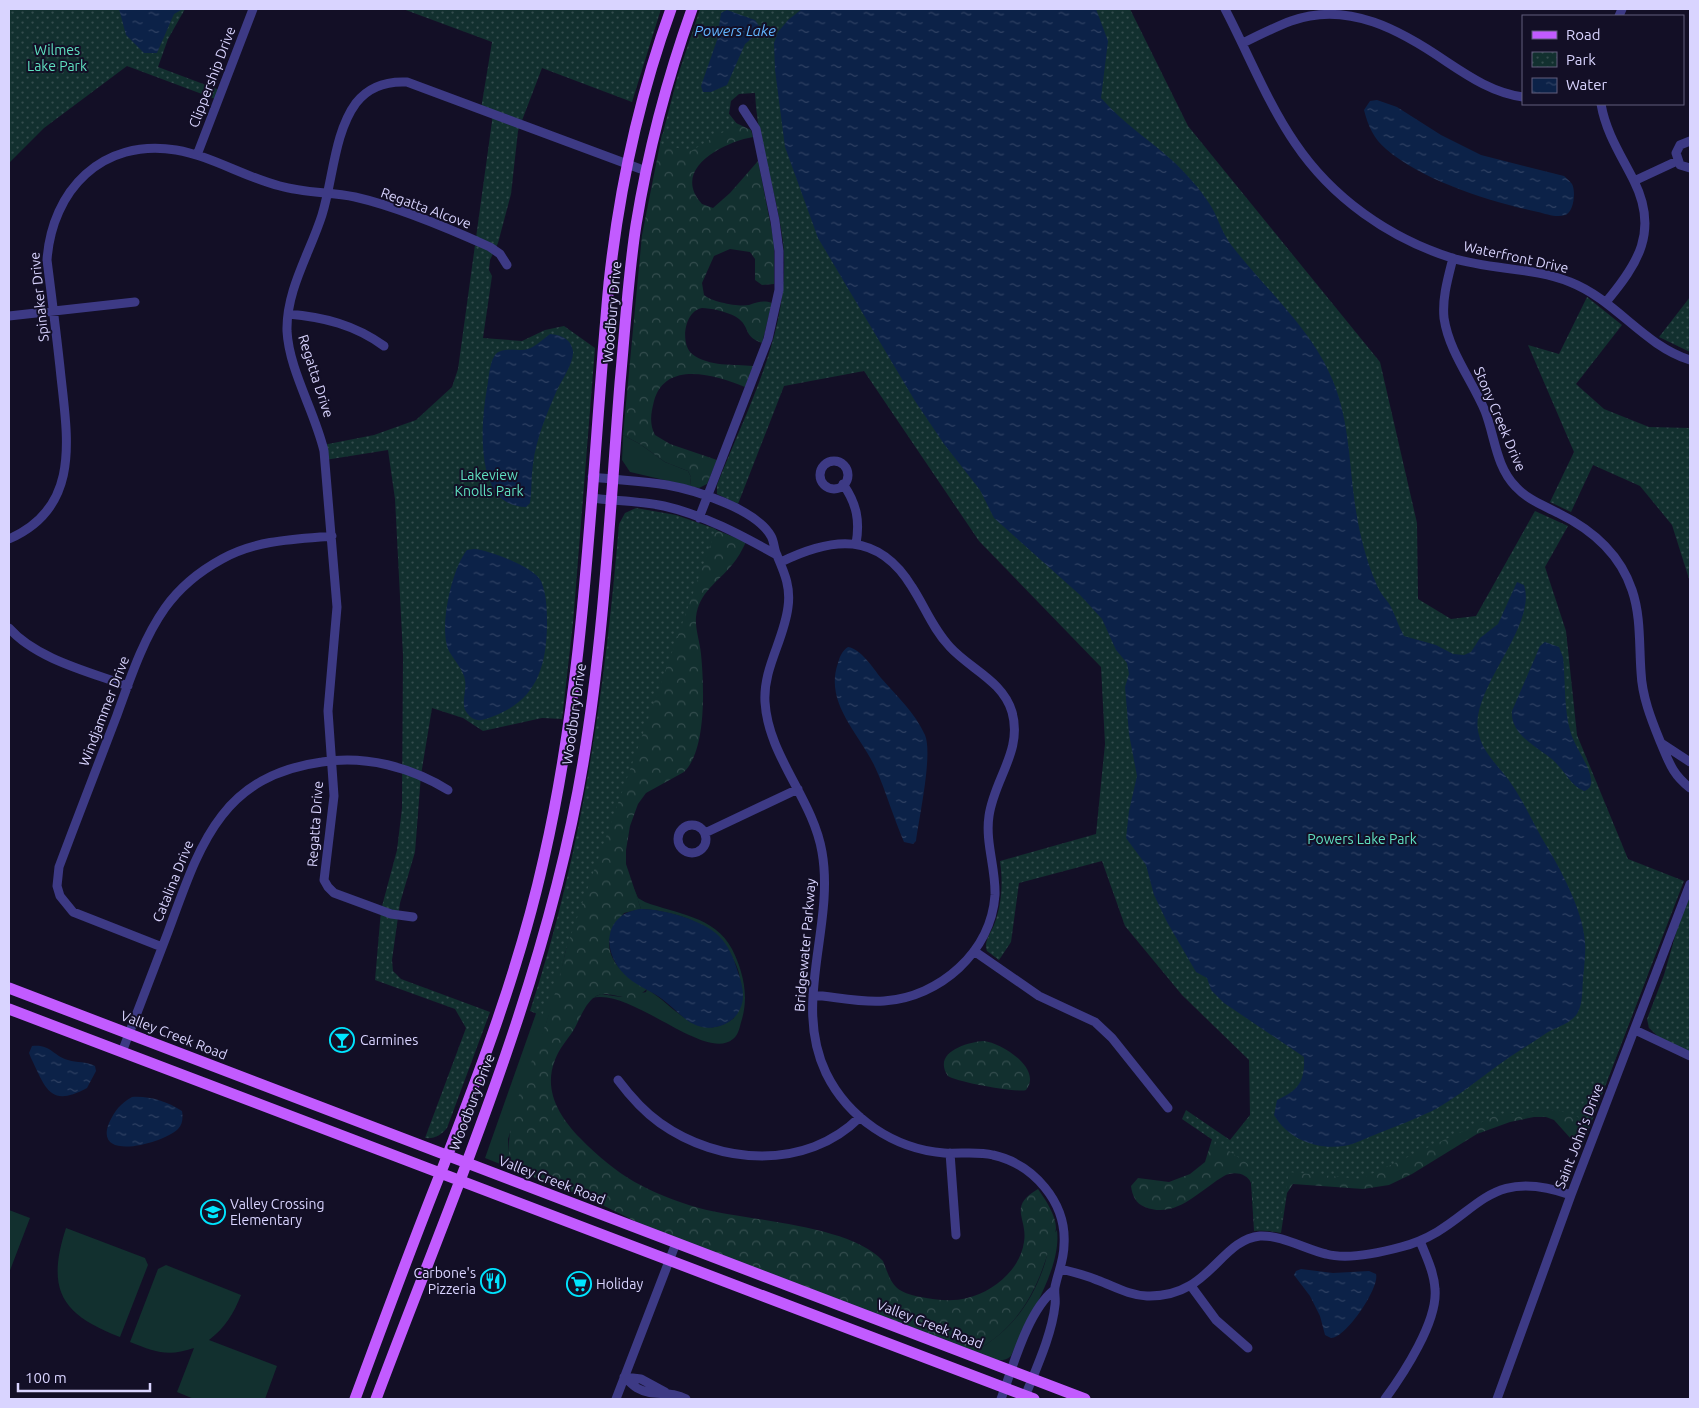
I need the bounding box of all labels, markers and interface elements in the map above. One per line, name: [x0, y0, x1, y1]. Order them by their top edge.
legend: [1522, 15, 1684, 105]
water label: Powers Lake: [694, 22, 776, 39]
street label: Clippership Drive: [185, 24, 239, 130]
text: Road: [1566, 26, 1601, 43]
park label: Wilmes Lake Park: [27, 42, 87, 74]
text: Park: [1566, 51, 1596, 68]
text: Water: [1566, 76, 1607, 93]
street label: Regatta Alcove: [379, 184, 473, 232]
street label: Waterfront Drive: [1462, 238, 1570, 276]
street label: Spinaker Drive: [26, 251, 52, 343]
street label: Woodbury Drive: [600, 260, 624, 364]
street label: Regatta Drive: [295, 333, 337, 419]
street label: Stony Creek Drive: [1471, 365, 1529, 473]
park label: Lakeview Knolls Park: [454, 467, 524, 499]
street label: Windjammer Drive: [76, 654, 132, 768]
street label: Woodbury Drive: [559, 662, 589, 766]
street label: Regatta Drive: [304, 780, 326, 868]
park label: Powers Lake Park: [1307, 831, 1417, 847]
street label: Catalina Drive: [149, 838, 197, 924]
street label: Bridgewater Parkway: [791, 877, 819, 1012]
street label: Valley Creek Road: [119, 1007, 229, 1063]
bar icon: Carmines: [329, 1027, 355, 1053]
place label: Carmines: [360, 1032, 418, 1048]
street label: Woodbury Drive: [446, 1051, 498, 1153]
street label: Saint John's Drive: [1552, 1081, 1606, 1191]
street label: Valley Creek Road: [497, 1152, 607, 1208]
place label: Valley Crossing Elementary: [230, 1196, 325, 1228]
school or university icon: Valley Crossing Elementary: [200, 1199, 226, 1225]
place label: Carbone's Pizzeria: [414, 1265, 476, 1297]
restaurant icon: Carbone's Pizzeria: [480, 1268, 506, 1294]
supermarket icon: Holiday: [566, 1271, 592, 1297]
place label: Holiday: [596, 1276, 643, 1292]
street label: Valley Creek Road: [875, 1296, 985, 1352]
scale bar: [18, 1360, 150, 1392]
text: 100 m: [25, 1369, 67, 1386]

